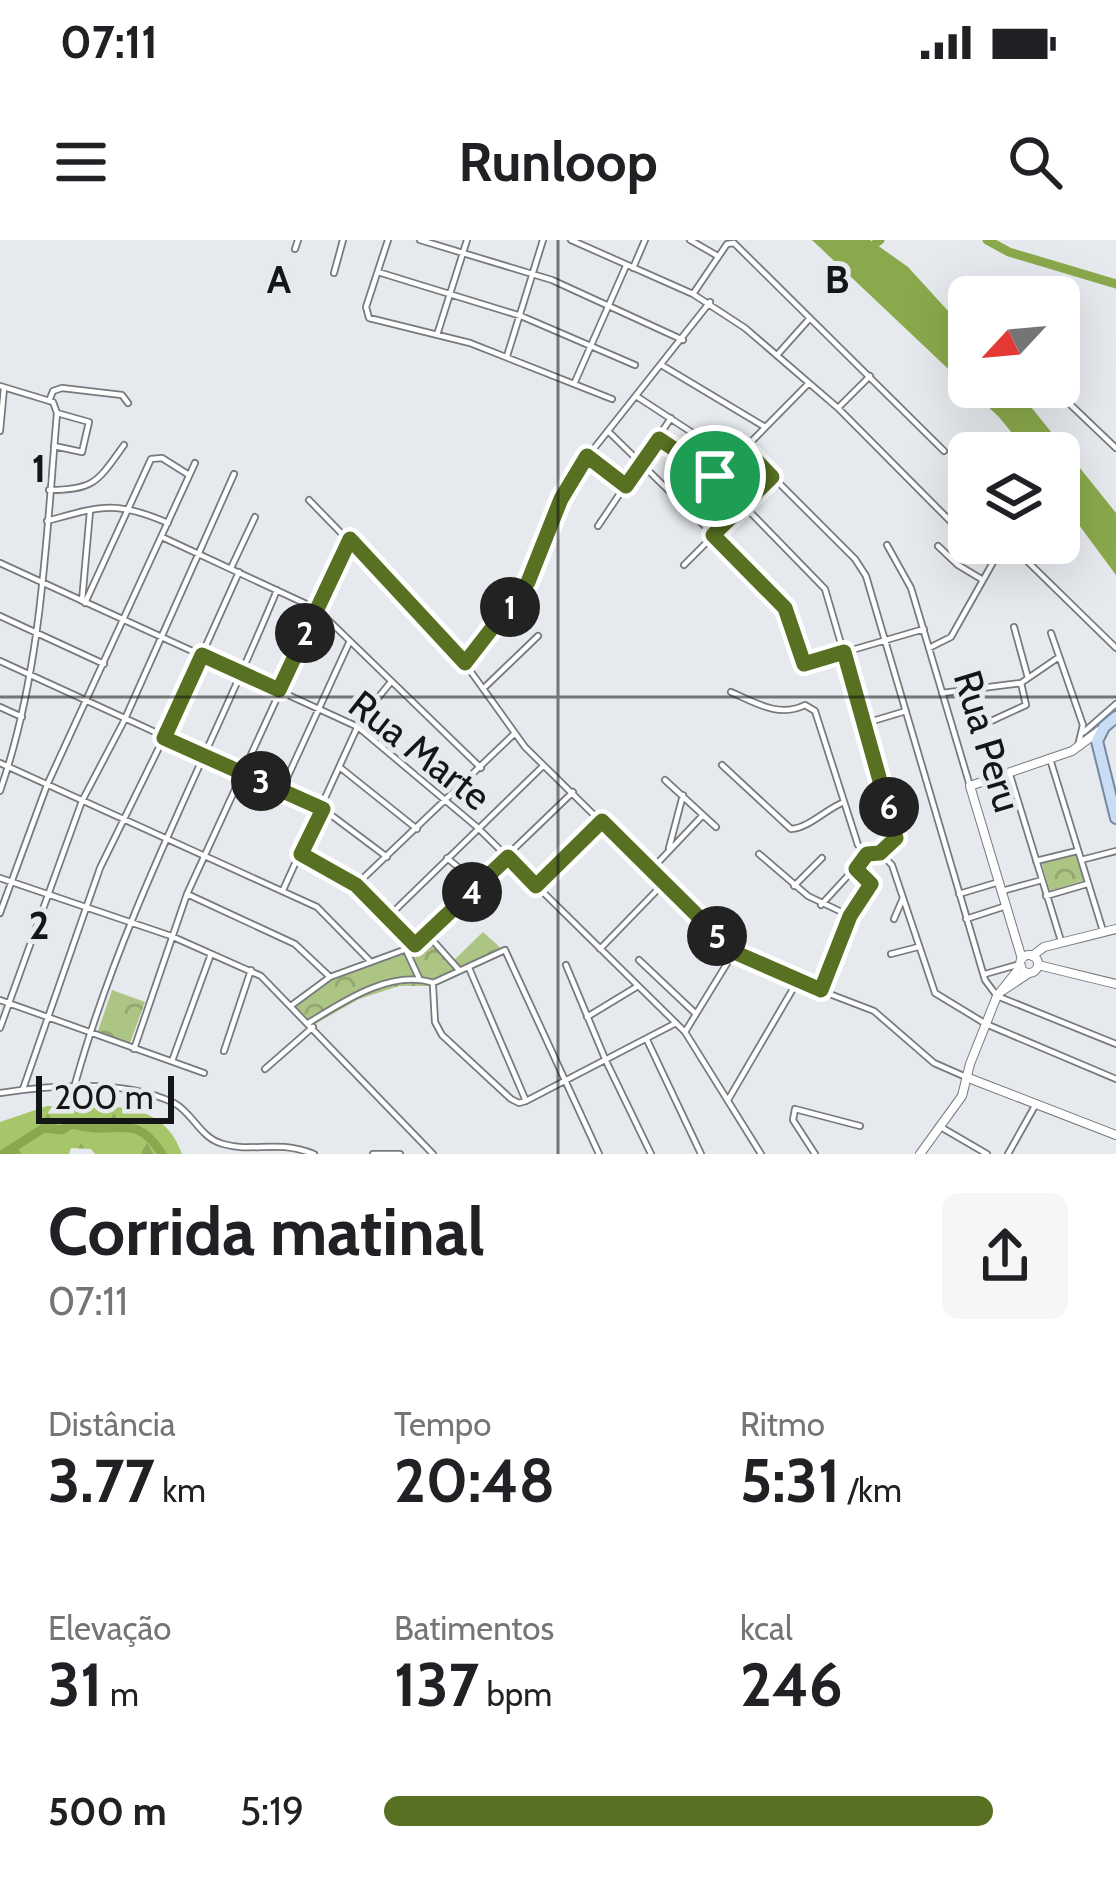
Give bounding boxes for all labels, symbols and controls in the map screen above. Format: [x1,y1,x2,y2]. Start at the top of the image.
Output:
text: 07:11 [60,15,158,69]
icon: menu [48,129,114,195]
text: Runloop [458,129,658,195]
icon: search [1002,129,1068,195]
text: A [267,255,292,303]
text: B [825,255,849,303]
north arrow [948,276,1080,408]
map controls [948,276,1080,564]
pin [664,425,766,527]
button: layers [948,432,1080,564]
icon: arrive [682,443,748,509]
text: 1 [32,444,46,492]
pin: 1 [480,577,540,637]
text: 1 [504,587,516,627]
pin: 2 [275,603,335,663]
text: 2 [296,613,314,653]
street label: Rua Peru [944,664,1032,818]
street label: Rua Marte [340,680,500,820]
pin: 3 [231,751,291,811]
text: 3 [252,761,270,801]
pin: 6 [859,777,919,837]
text: 6 [880,787,898,827]
pin: 4 [442,862,502,922]
text: 4 [462,872,482,912]
text: 2 [29,901,49,949]
pin: 5 [687,906,747,966]
text: 5 [708,916,726,956]
scale bar [36,1070,174,1123]
text: 200 m [54,1077,154,1117]
text: Corrida matinal [48,1191,485,1272]
button: share [942,1193,1068,1319]
text: 07:11 [48,1277,128,1325]
text: Distância [48,1404,176,1444]
text: Tempo [394,1404,491,1444]
text: Ritmo [740,1404,825,1444]
text: 3.77 [48,1444,155,1517]
text: 20:48 [394,1444,555,1517]
text: 5:31 [740,1444,840,1517]
text: km [155,1470,206,1510]
text: /km [840,1470,902,1510]
text: Elevação [48,1608,172,1648]
text: Batimentos [394,1608,554,1648]
text: kcal [740,1608,793,1648]
text: 31 [48,1648,102,1721]
text: 137 [394,1648,479,1721]
text: 246 [740,1648,843,1721]
text: m [102,1674,139,1714]
text: bpm [479,1674,552,1714]
text: 500 m [48,1787,167,1835]
text: 5:19 [240,1787,304,1835]

